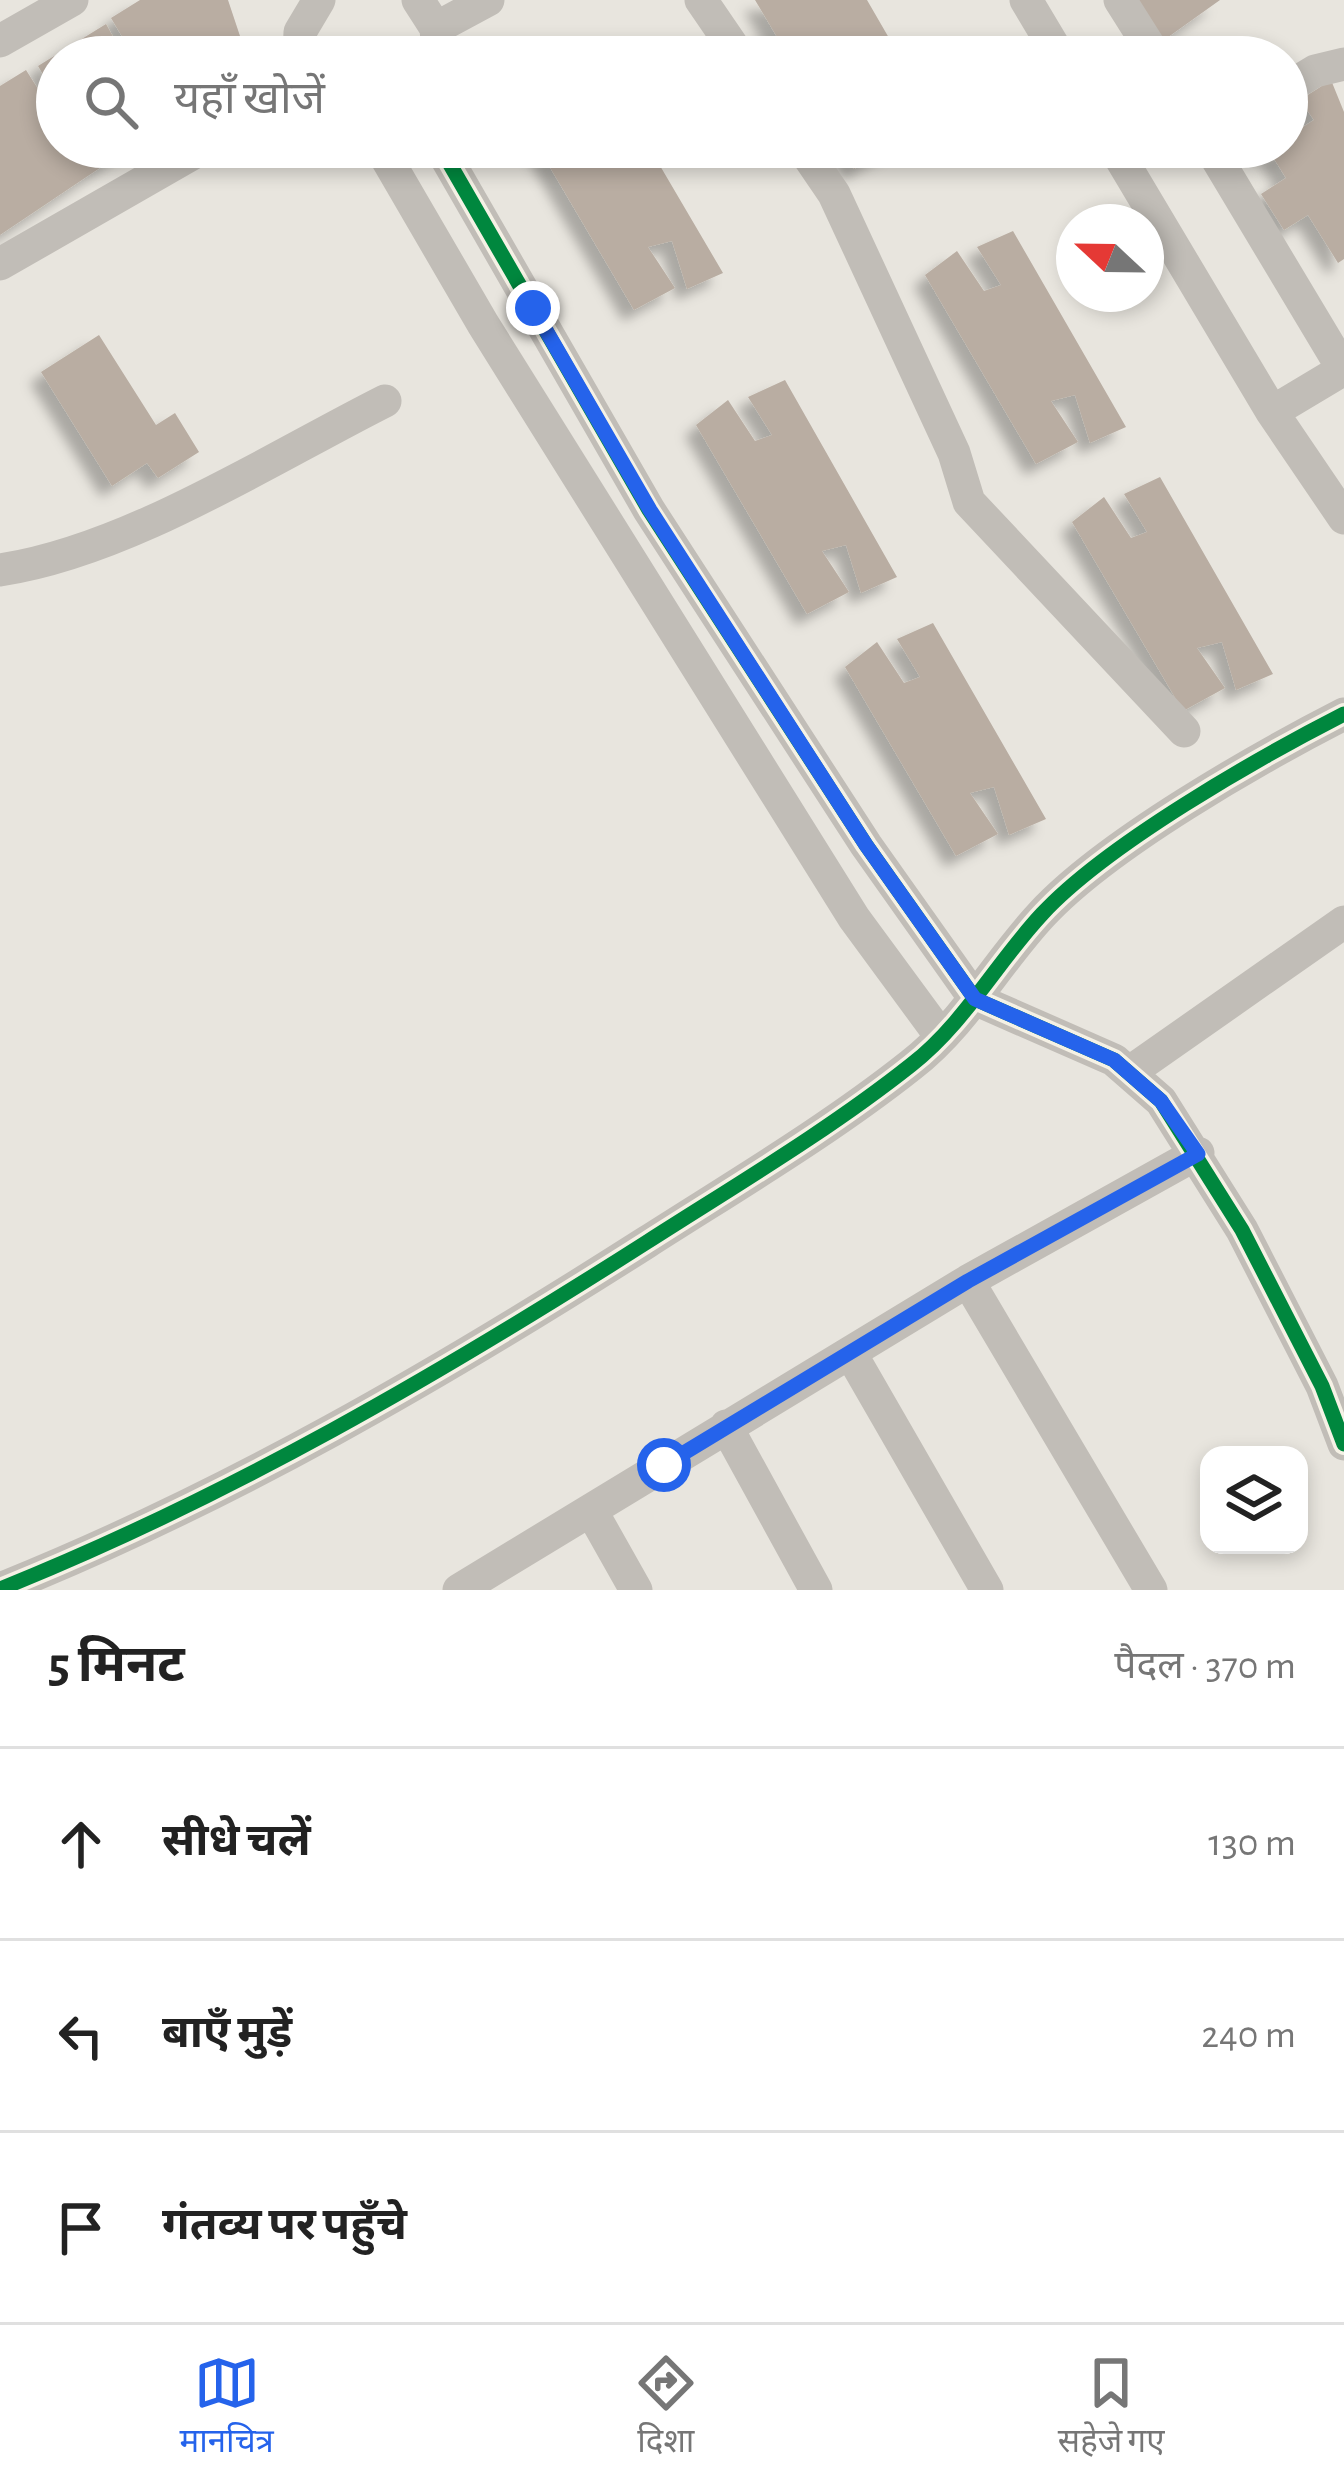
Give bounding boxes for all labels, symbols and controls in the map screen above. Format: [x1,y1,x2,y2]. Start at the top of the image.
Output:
search box [36,36,1308,168]
icon: search [78,69,144,135]
text: यहाँ खोजें [174,77,325,122]
north arrow [1056,204,1164,312]
route end [506,281,560,335]
route start [637,1438,691,1492]
map controls [1200,1446,1308,1554]
button: layers [1200,1446,1308,1554]
text: 5 मिनट [48,1640,185,1691]
text: पैदल · 370 m [1114,1647,1296,1686]
icon: ahead [48,1811,114,1877]
text: सीधे चलें [162,1819,311,1864]
text: 130 m [1208,1824,1296,1863]
icon: left [48,2003,114,2069]
text: बाएँ मुड़ें [162,2011,292,2056]
text: 240 m [1201,2016,1296,2055]
icon: arrive [48,2195,114,2261]
text: गंतव्य पर पहुँचे [162,2203,407,2248]
tab: मानचित्र [180,2350,274,2465]
tab: दिशा [633,2350,699,2465]
tab: सहेजे गए [1058,2350,1164,2465]

